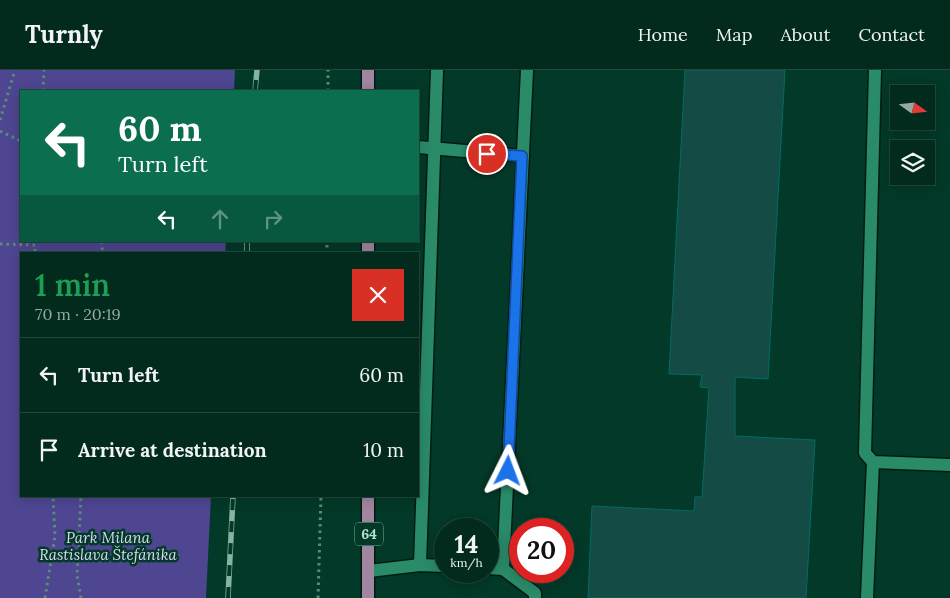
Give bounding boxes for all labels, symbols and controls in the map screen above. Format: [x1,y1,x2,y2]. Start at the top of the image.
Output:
text: Turnly [25,19,103,50]
text: Home [638,23,688,46]
text: Map [716,23,752,46]
text: About [780,23,830,46]
text: Contact [858,23,925,46]
north arrow [890,85,935,130]
map controls [890,85,935,185]
text: 60 m [118,106,202,151]
icon: left [35,110,100,175]
pin [466,133,508,175]
icon: arrive [473,140,501,168]
button: layers [890,140,935,185]
text: Turn left [118,150,208,178]
icon: left [153,205,181,233]
icon: ahead [206,205,234,233]
icon: right [259,205,287,233]
text: 1 min [35,266,110,304]
button: close [352,269,404,321]
text: 70 m · 20:19 [35,304,121,324]
icon: left [35,361,63,389]
text: Turn left [78,363,159,387]
text: 60 m [359,363,404,387]
icon: arrive [35,436,63,464]
text: Arrive at destination [78,438,267,462]
text: 10 m [363,438,404,462]
position arrow [481,444,533,496]
speed limit sign: 20 [509,518,574,583]
road number: 64 [355,522,383,546]
park label: Park Milana Rastislava Štefánika [39,528,177,564]
text: 14 [455,528,478,560]
text: km/h [450,555,483,570]

